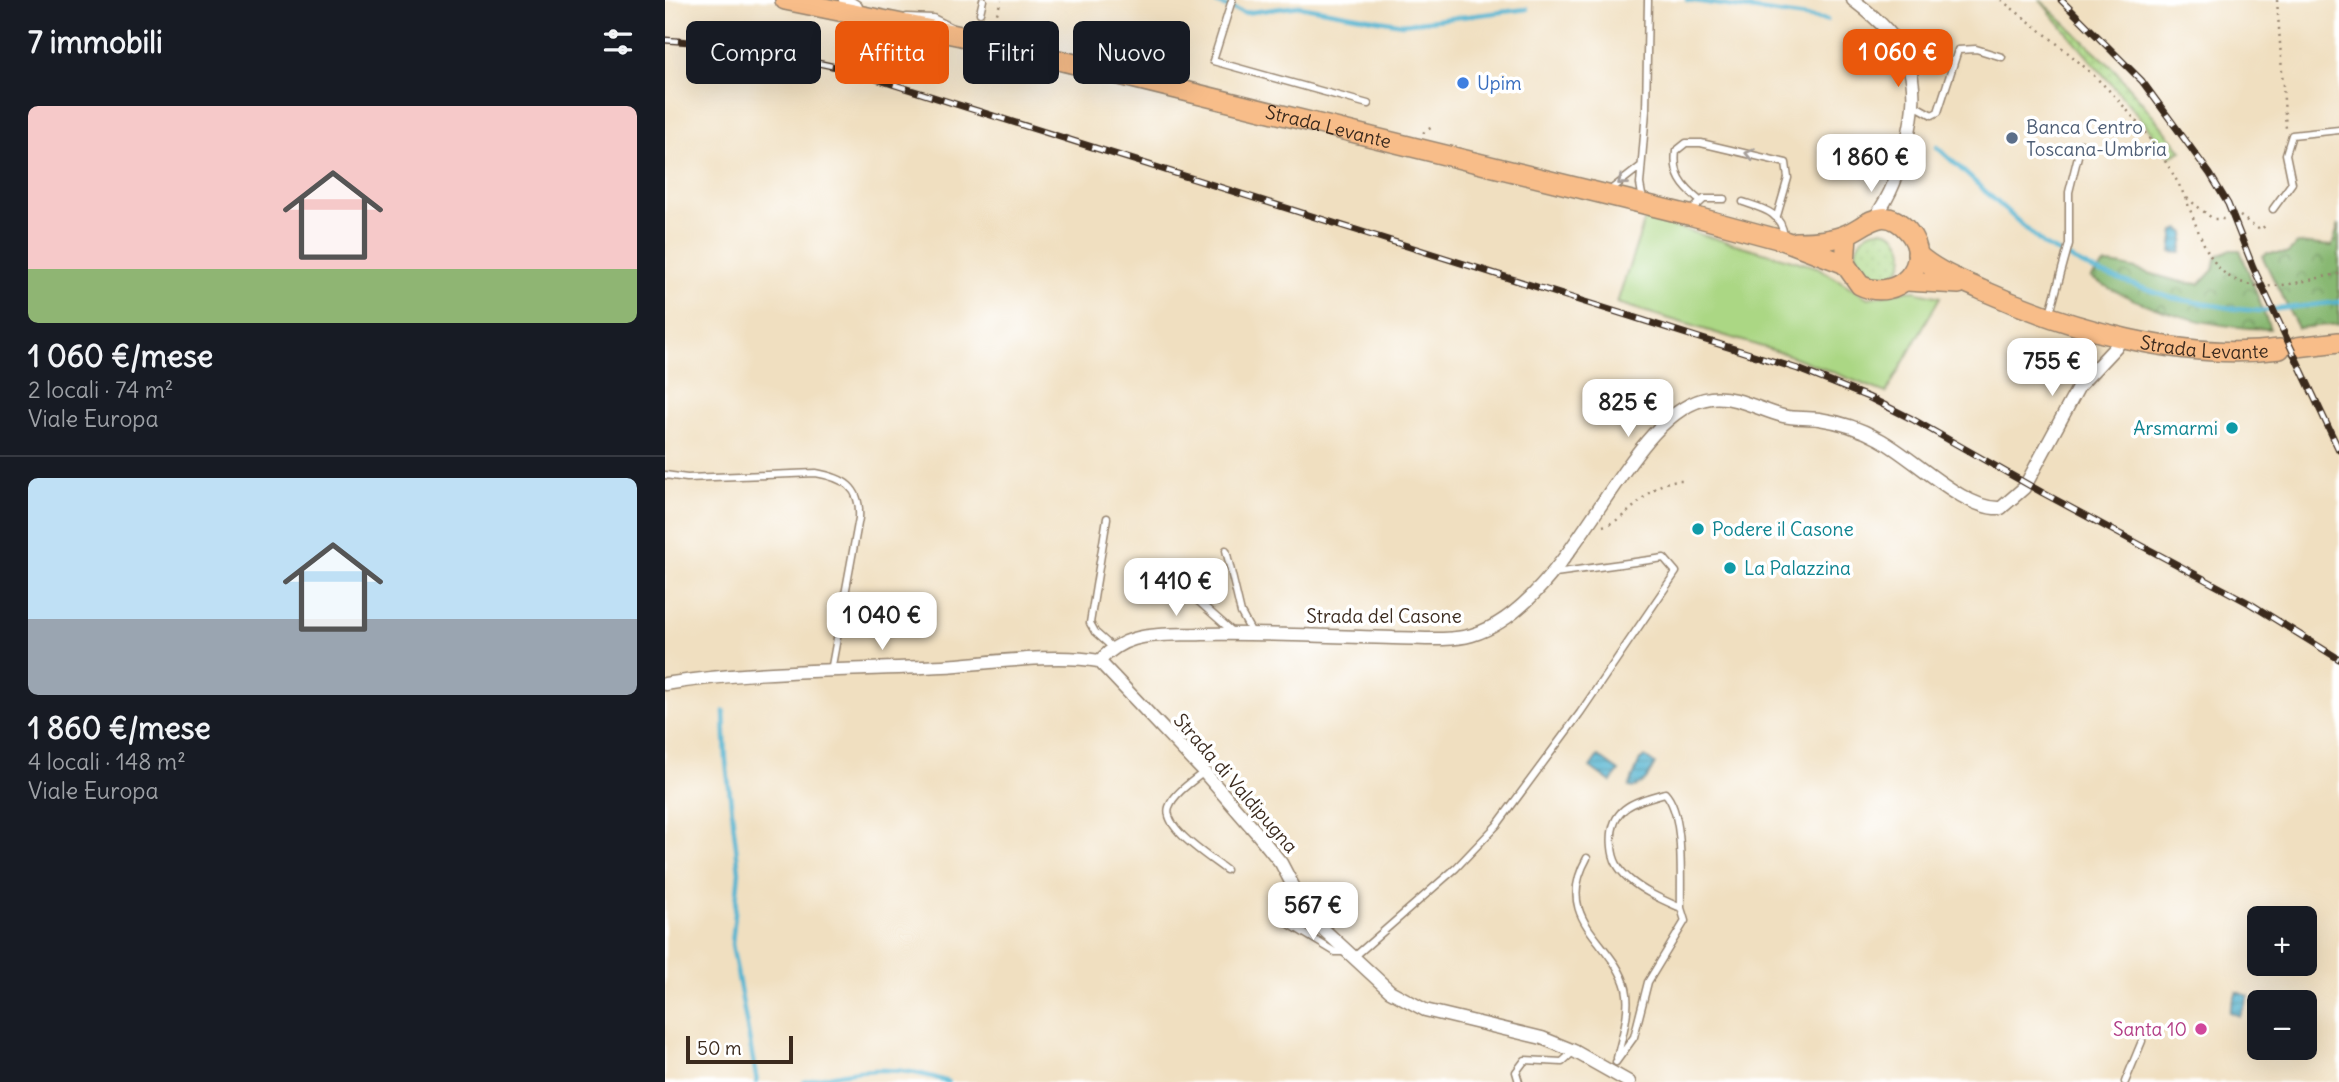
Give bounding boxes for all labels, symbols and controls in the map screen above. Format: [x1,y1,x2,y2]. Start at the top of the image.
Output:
chip: Compra [686,21,821,84]
chip: Affitta [835,21,949,84]
chip: Filtri [963,21,1059,84]
chip: Nuovo [1073,21,1190,84]
text: 7 immobili [28,23,163,61]
icon: filters [599,23,637,61]
pin: 1 060 € [1833,29,1963,89]
text: 1 060 € [1859,37,1937,66]
place label: Upim [1477,71,1522,95]
marker: Upim [1455,75,1471,91]
street label: Strada Levante [1263,99,1394,153]
place label: Banca Centro Toscana-Umbria [2026,115,2167,161]
marker: Banca Centro Toscana-Umbria [2004,130,2020,146]
pin: 1 860 € [1806,134,1936,194]
text: 1 860 € [1833,142,1909,171]
one-way arrow [1744,147,1756,162]
icon: home [270,152,396,278]
one-way arrow [1617,172,1630,185]
street label: Strada Levante [2138,330,2269,364]
text: 1 060 €/mese [28,337,213,375]
pin: 755 € [2003,338,2101,398]
text: 755 € [2023,346,2081,375]
text: 2 locali · 74 m² [28,375,173,404]
pin: 825 € [1579,380,1677,439]
text: 825 € [1598,387,1658,416]
text: Viale Europa [28,404,159,433]
place label: Arsmarmi [2133,416,2218,440]
marker: Arsmarmi [2224,420,2240,436]
place label: Podere il Casone [1712,517,1854,541]
marker: Podere il Casone [1690,521,1706,537]
icon: home [270,524,396,650]
place label: La Palazzina [1744,556,1851,580]
pin: 1 410 € [1111,558,1241,618]
marker: La Palazzina [1722,560,1738,576]
text: 1 410 € [1140,566,1212,595]
pin: 1 040 € [817,592,947,652]
text: 1 040 € [843,600,921,629]
street label: Strada del Casone [1306,604,1462,628]
street label: Strada di Valdipugna [1169,708,1303,858]
text: 1 860 €/mese [28,709,211,747]
text: 4 locali · 148 m² [28,747,186,776]
text: Viale Europa [28,776,159,805]
pin: 567 € [1264,883,1362,942]
text: 567 € [1284,890,1342,919]
map controls [2247,906,2317,1060]
button: + [2247,906,2317,976]
button: − [2247,990,2317,1060]
place label: Santa 10 [2113,1017,2187,1041]
marker: Santa 10 [2193,1021,2209,1037]
scale bar [686,1033,793,1065]
text: 50 m [697,1036,742,1060]

